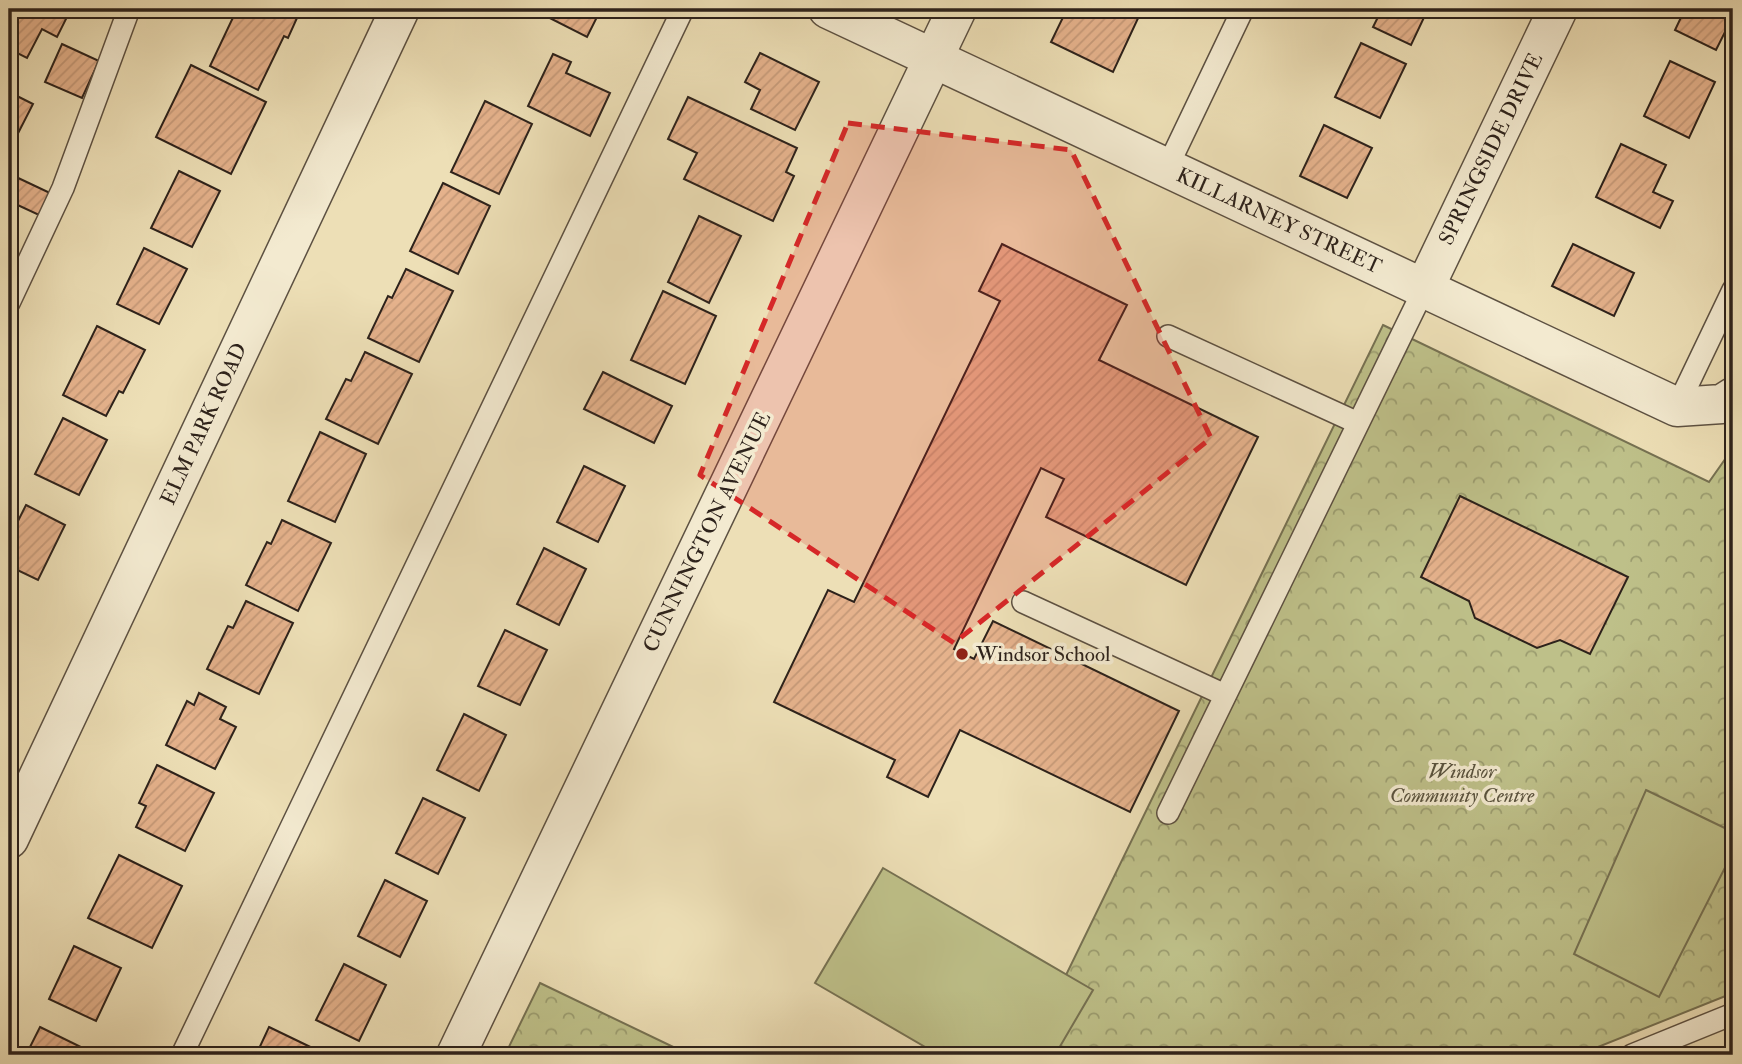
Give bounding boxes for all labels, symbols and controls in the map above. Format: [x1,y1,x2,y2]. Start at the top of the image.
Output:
street label: SPRINGSIDE DRIVE [1433,48,1549,250]
street label: KILLARNEY STREET [1172,162,1386,281]
street label: ELM PARK ROAD [155,338,253,510]
street label: CUNNINGTON AVENUE [637,407,777,657]
place label: Windsor School [975,641,1111,668]
marker: Windsor School [954,646,970,662]
park label: Windsor Community Centre [1390,758,1535,809]

